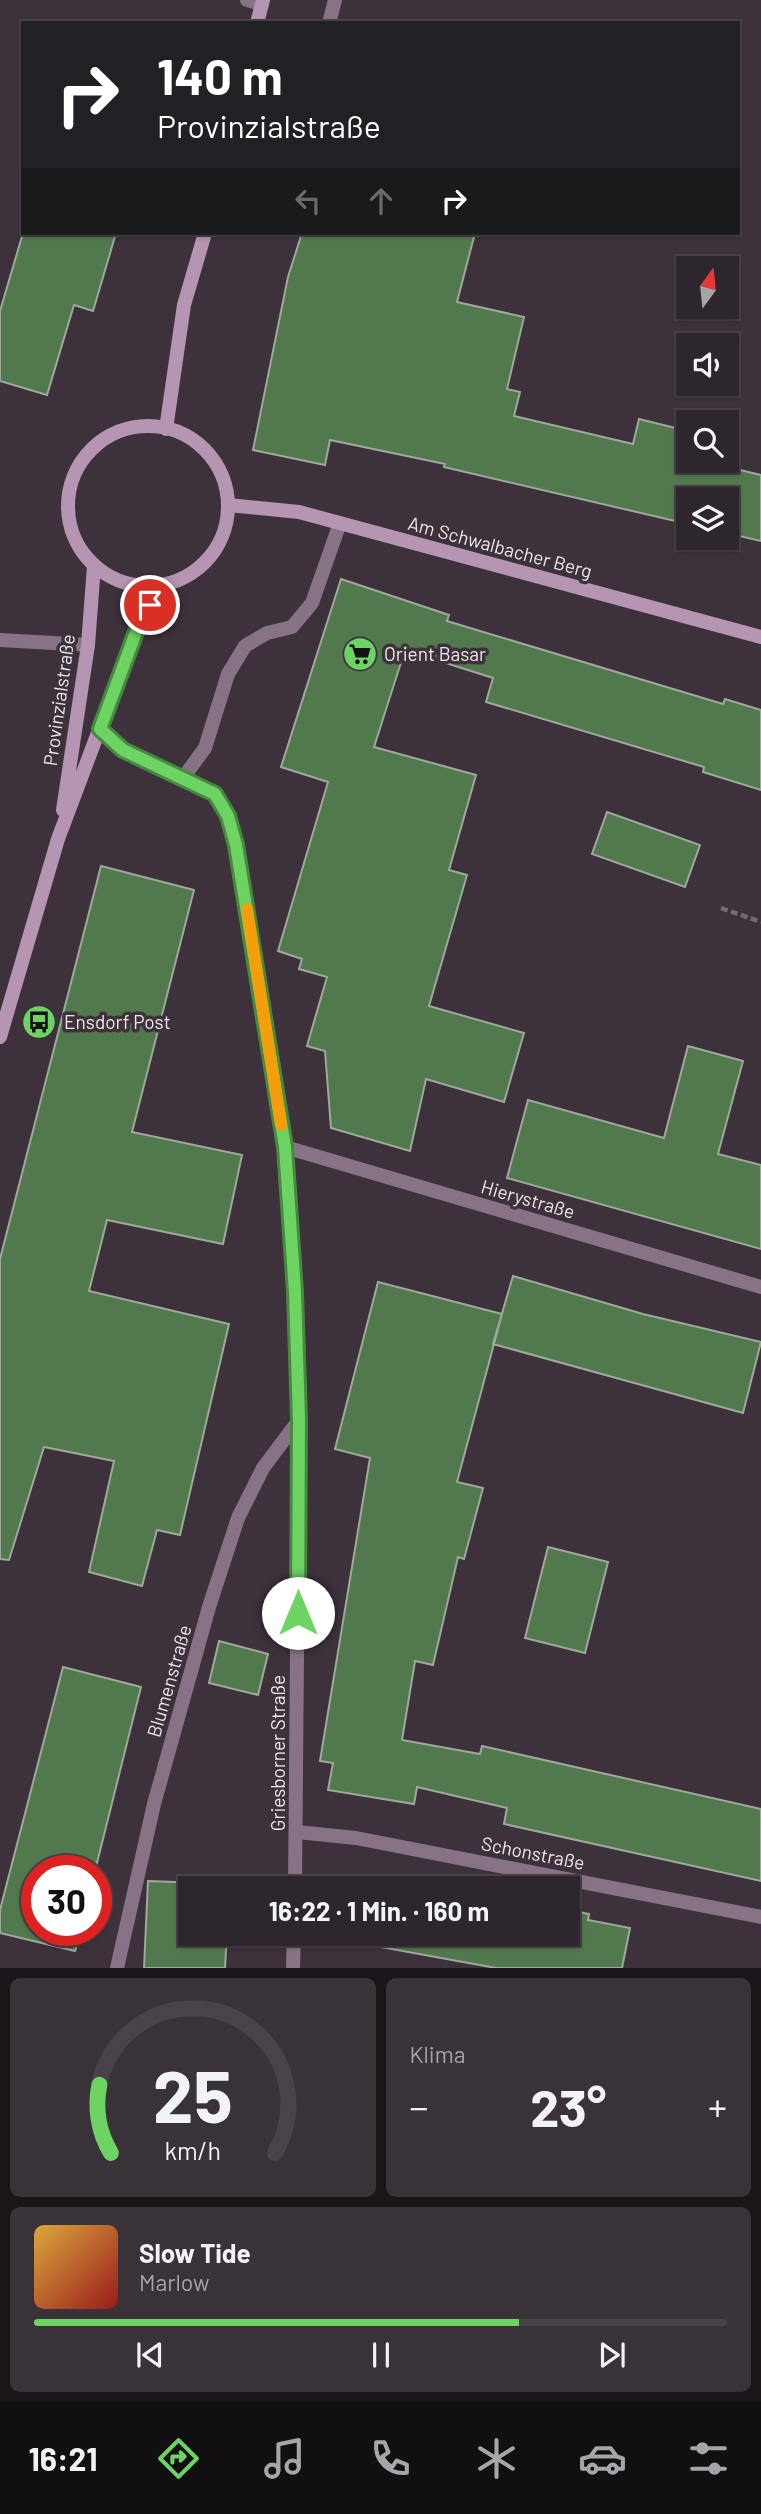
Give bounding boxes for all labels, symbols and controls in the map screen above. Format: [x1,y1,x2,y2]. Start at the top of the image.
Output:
text: 140 m [157,46,283,105]
icon: right [42,49,133,140]
text: Provinzialstraße [157,106,381,144]
icon: left [289,182,327,220]
icon: ahead [362,182,400,220]
icon: right [435,182,473,220]
north arrow [676,256,738,318]
map controls [676,256,739,550]
button: sound [676,333,739,396]
button: search [676,410,739,473]
button: layers [676,487,739,550]
street label: Am Schwalbacher Berg [406,511,595,582]
pin [120,575,180,635]
icon: arrive [131,586,169,624]
street label: Provinzialstraße [38,633,79,767]
supermarket icon: Orient Basar [341,635,379,673]
place label: Orient Basar [384,642,486,665]
bus stop icon: Ensdorf Post [20,1003,58,1041]
place label: Ensdorf Post [64,1010,171,1033]
street label: Hierystraße [479,1174,578,1223]
position arrow [261,1576,335,1650]
street label: Blumenstraße [142,1622,196,1740]
street label: Griesborner Straße [266,1675,289,1831]
street label: Schonstraße [479,1831,587,1874]
speed limit sign: 30 [21,1855,112,1946]
text: 16:22 · 1 Min. · 160 m [269,1895,489,1926]
text: Klima [410,2040,465,2068]
text: 25 [153,2051,233,2139]
text: 23° [530,2075,606,2137]
text: − [410,2083,429,2129]
text: + [708,2083,727,2129]
text: km/h [164,2135,221,2165]
text: Slow Tide [139,2237,251,2268]
text: Marlow [139,2268,210,2296]
icon: previous [131,2336,169,2374]
icon: pause [362,2336,400,2374]
icon: next [593,2336,631,2374]
icon: directions [154,2434,203,2483]
icon: music [260,2434,309,2483]
icon: phone [366,2434,415,2483]
icon: climate [472,2434,521,2483]
icon: car [578,2434,627,2483]
icon: filters [684,2434,733,2483]
text: 16:21 [28,2439,98,2477]

